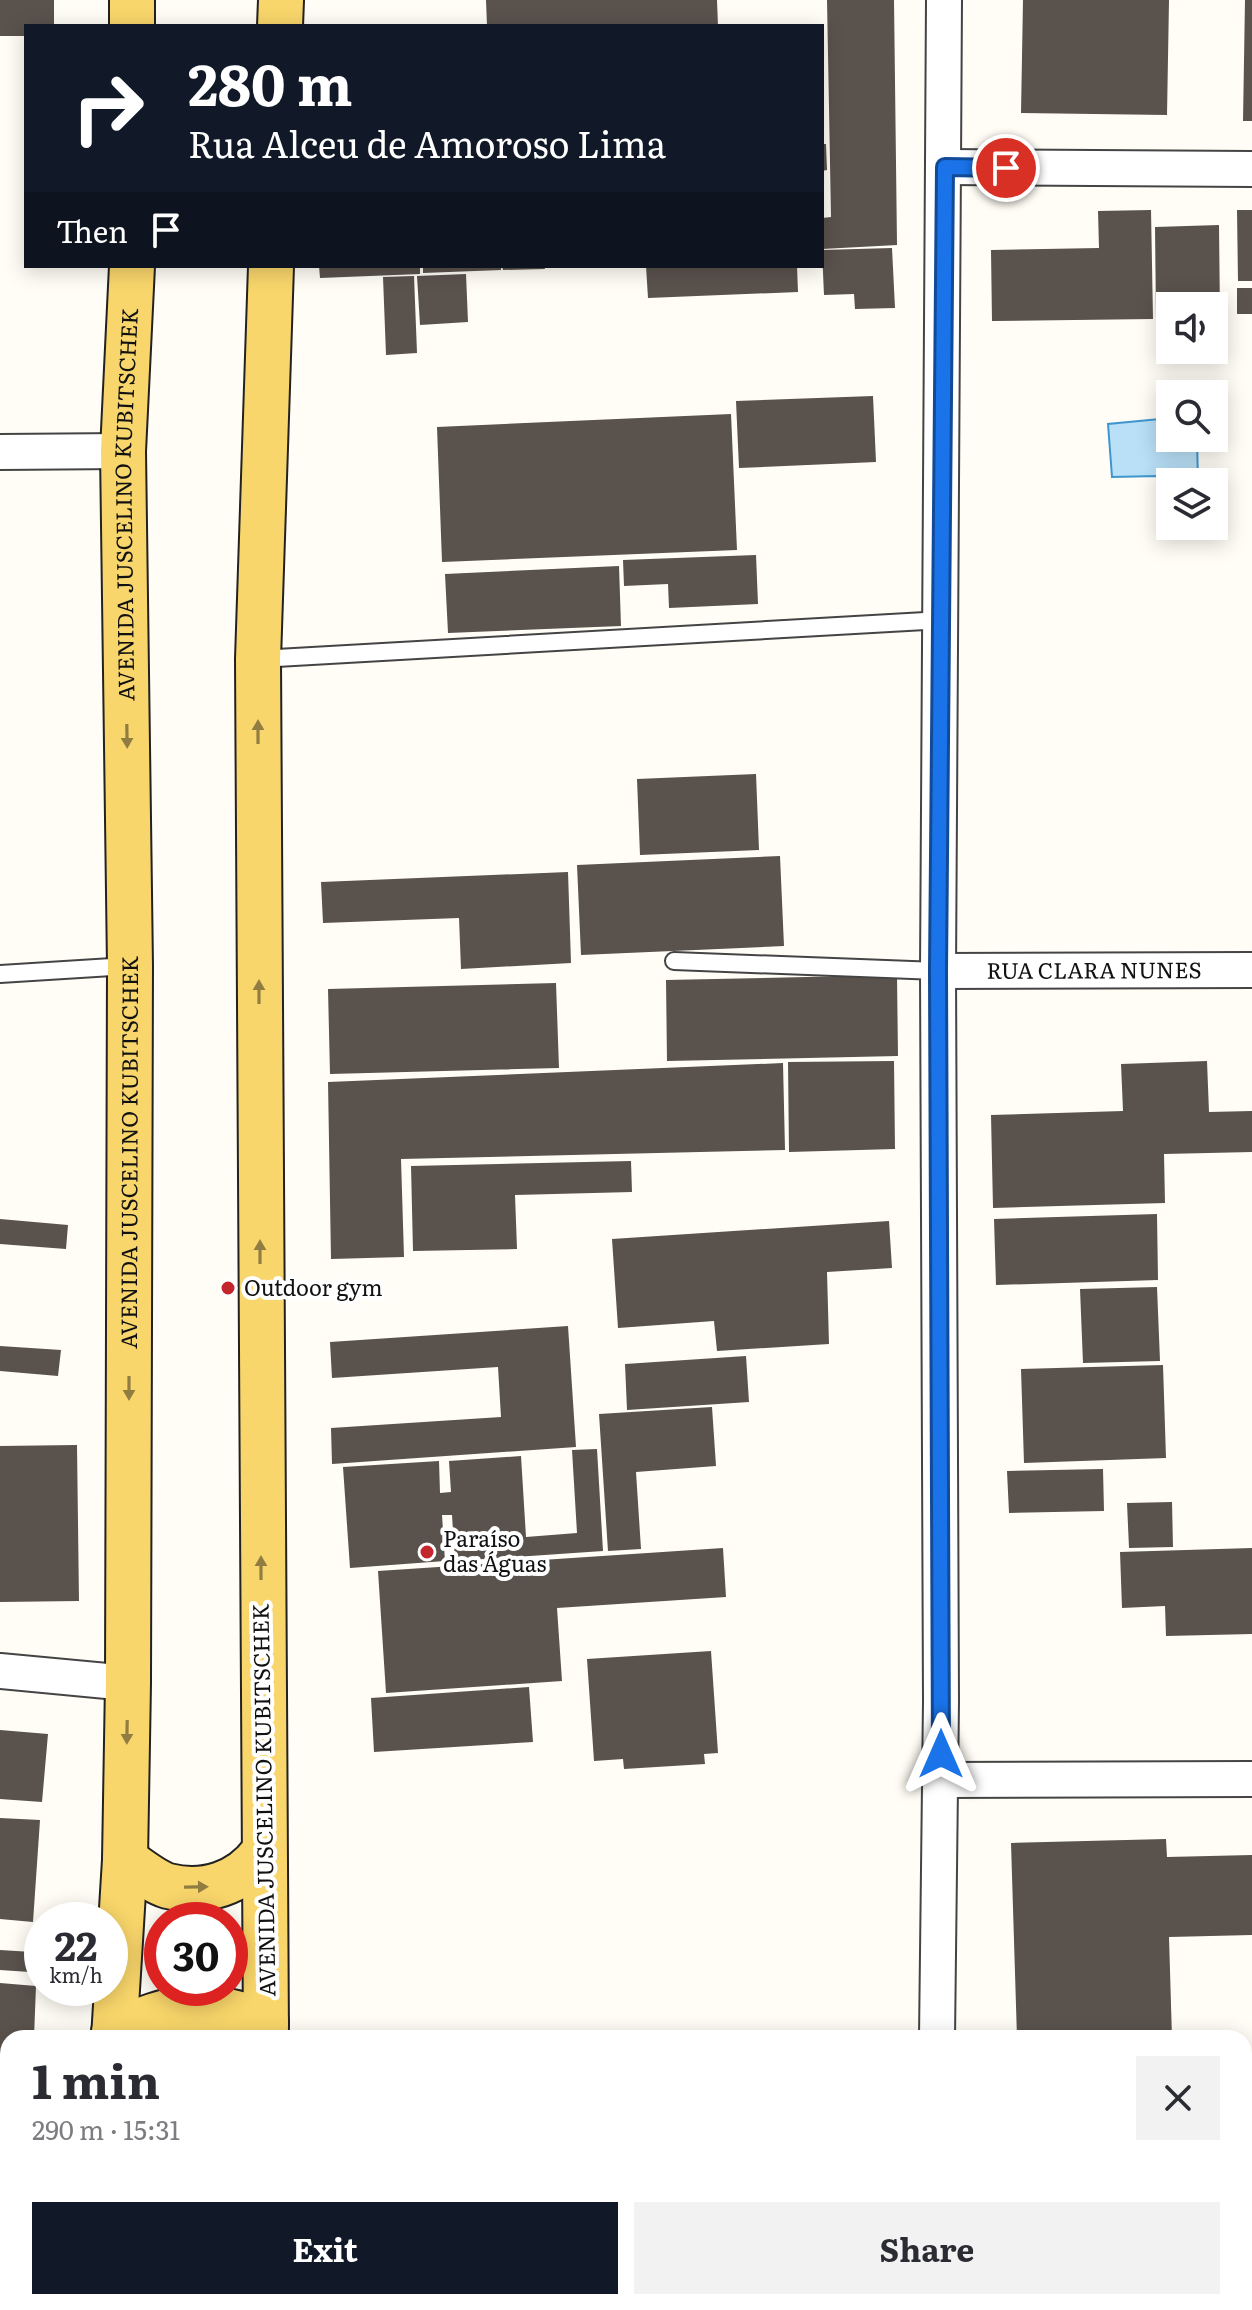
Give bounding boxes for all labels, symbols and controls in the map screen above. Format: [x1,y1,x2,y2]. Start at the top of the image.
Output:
text: 280 m [188,40,353,123]
icon: right [56,56,160,160]
text: Rua Alceu de Amoroso Lima [188,116,666,169]
pin [972,134,1040,202]
icon: arrive [984,146,1028,190]
text: Then [56,208,128,252]
icon: arrive [144,208,188,252]
map controls [1156,292,1228,540]
button: sound [1156,292,1228,364]
street label: AVENIDA JUSCELINO KUBITSCHEK [105,307,145,701]
button: search [1156,380,1228,452]
button: layers [1156,468,1228,540]
one-way arrow [252,719,264,744]
one-way arrow [120,724,133,749]
street label: RUA CLARA NUNES [986,952,1202,986]
street label: AVENIDA JUSCELINO KUBITSCHEK [111,955,145,1349]
one-way arrow [253,979,265,1004]
one-way arrow [254,1239,266,1264]
place label: Outdoor gym [244,1270,383,1303]
marker: Outdoor gym [219,1279,237,1297]
one-way arrow [123,1376,135,1401]
place label: Paraíso das Águas [443,1521,546,1579]
marker: Paraíso das Águas [418,1543,436,1561]
one-way arrow [255,1555,267,1580]
street label: AVENIDA JUSCELINO KUBITSCHEK [243,1603,282,1997]
position arrow [899,1712,983,1796]
one-way arrow [121,1720,133,1745]
one-way arrow [184,1881,209,1893]
speed limit sign: 30 [144,1902,248,2006]
text: 22 [55,1914,97,1973]
text: km/h [49,1959,103,1989]
text: 1 min [32,2043,160,2114]
button: close [1136,2056,1220,2140]
text: 290 m · 15:31 [32,2109,180,2148]
button: Exit [32,2202,618,2294]
button: Share [634,2202,1220,2294]

